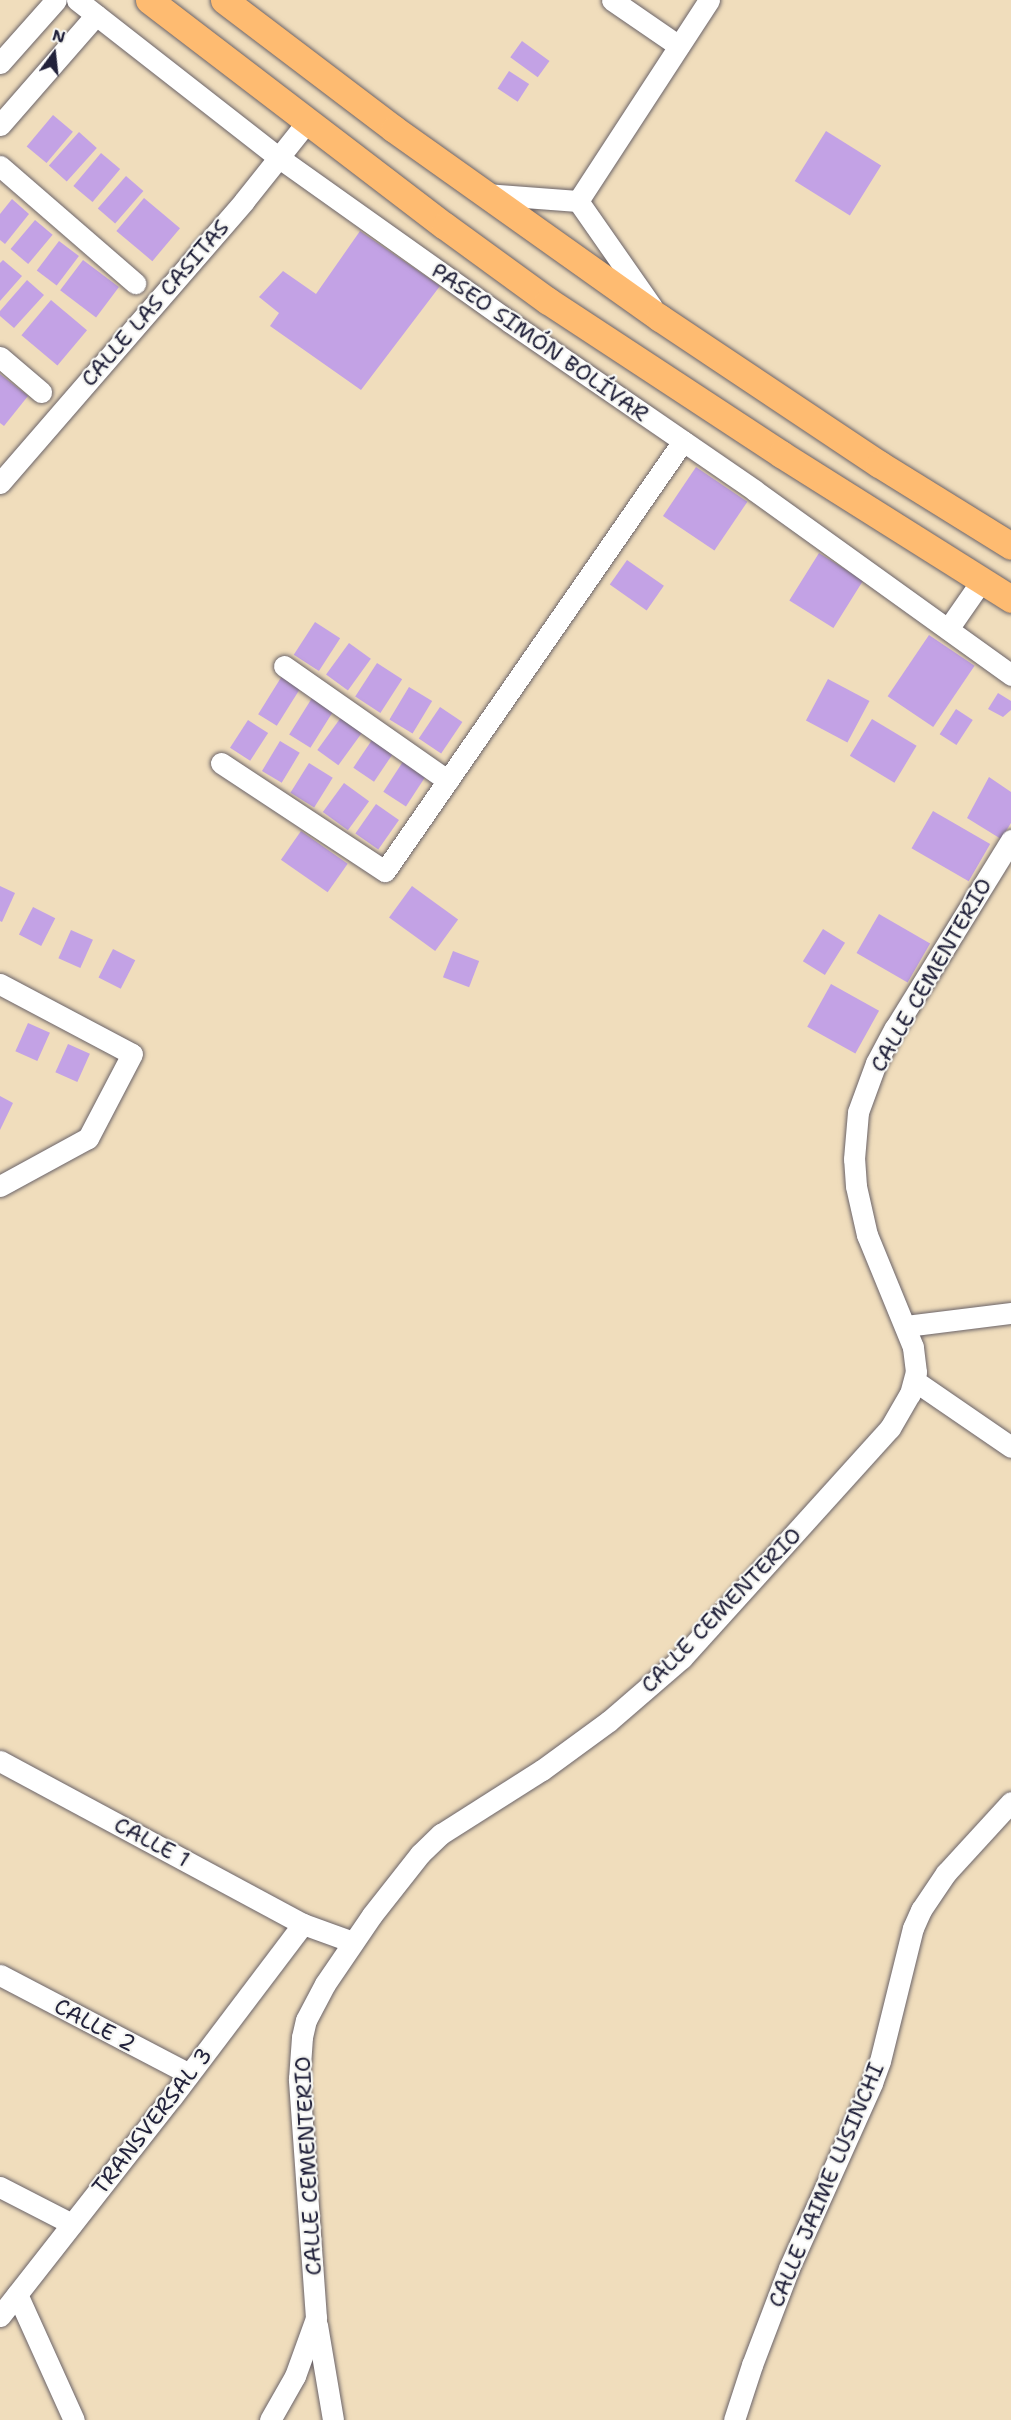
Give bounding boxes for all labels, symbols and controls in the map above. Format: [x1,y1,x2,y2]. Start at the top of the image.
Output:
north arrow [24,24,84,84]
text: N [50,24,68,48]
street label: CALLE LAS CASITAS [75,214,235,392]
street label: PASEO SIMÓN BOLÍVAR [426,257,654,427]
street label: CALLE CEMENTERIO [865,873,997,1077]
street label: CALLE CEMENTERIO [635,1522,807,1698]
street label: CALLE 1 [110,1811,194,1873]
street label: CALLE 2 [50,1993,140,2057]
street label: TRANSVERSAL 3 [86,2042,218,2200]
street label: CALLE CEMENTERIO [289,2056,327,2276]
street label: CALLE JAIME LUSINCHI [762,2059,890,2311]

